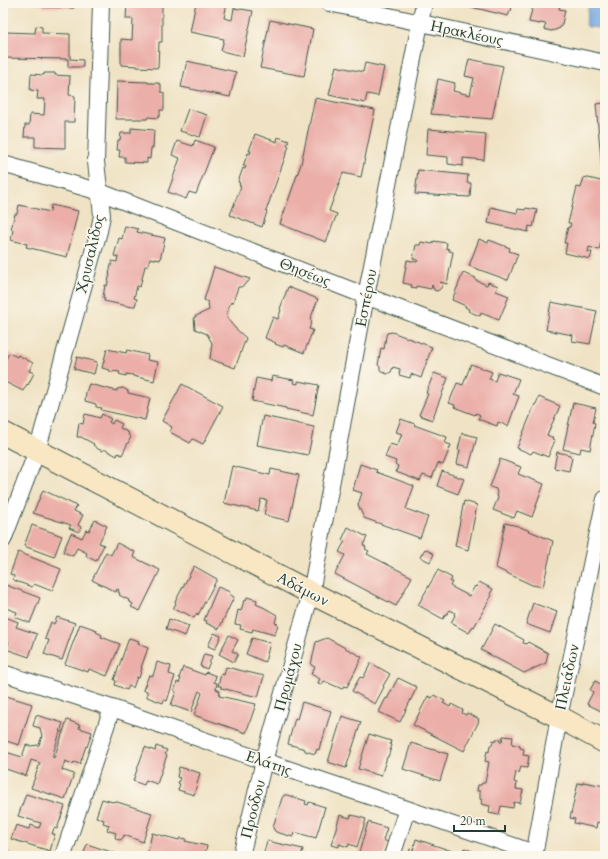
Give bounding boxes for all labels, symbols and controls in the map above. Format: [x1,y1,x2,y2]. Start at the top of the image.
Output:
street label: Ηρακλέους [429,16,506,51]
street label: Χρυσαλίδος [71,212,109,295]
street label: Θησέως [276,253,334,291]
street label: Εσπέρου [351,267,381,329]
street label: Αδάμων [274,567,332,611]
street label: Προμάχου [269,641,307,713]
street label: Πλειάδων [550,642,584,712]
street label: Ελάτης [243,746,295,780]
street label: Προόδου [236,777,270,840]
scale bar [454,807,505,833]
text: 20 m [460,813,487,829]

